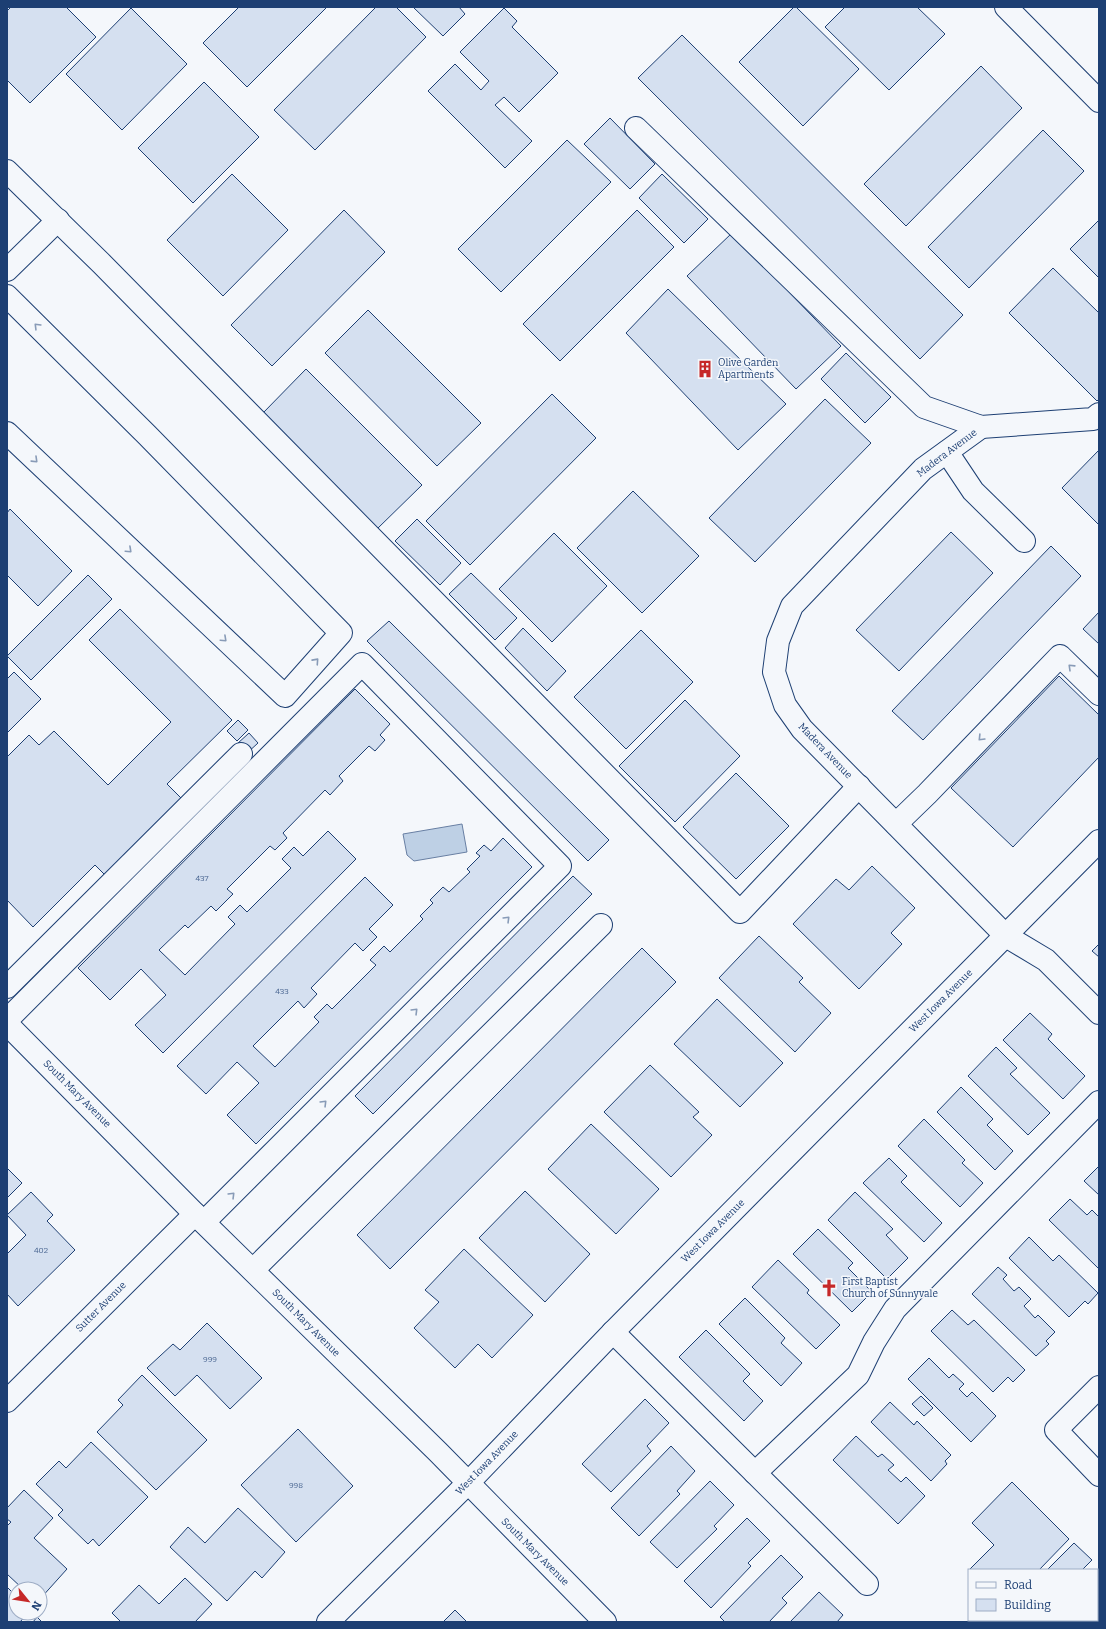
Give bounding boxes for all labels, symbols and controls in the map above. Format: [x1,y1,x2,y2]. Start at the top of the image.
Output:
one-way arrow [34,323,41,331]
place label: Olive Garden Apartments [718,357,779,381]
building icon: Olive Garden Apartments [695,359,715,379]
street label: Madera Avenue [915,426,979,480]
one-way arrow [30,455,38,463]
one-way arrow [124,545,132,553]
one-way arrow [219,634,227,642]
one-way arrow [311,659,318,666]
one-way arrow [1068,664,1076,672]
street label: Madera Avenue [796,721,854,781]
one-way arrow [978,733,985,741]
house number: 437 [195,874,209,883]
one-way arrow [502,916,510,924]
street label: West Iowa Avenue [907,967,975,1035]
house number: 433 [275,987,289,996]
one-way arrow [411,1008,418,1016]
street label: South Mary Avenue [41,1058,113,1130]
one-way arrow [319,1100,327,1108]
one-way arrow [227,1192,235,1200]
street label: West Iowa Avenue [679,1197,747,1265]
house number: 402 [34,1246,48,1255]
place label: First Baptist Church of Sunnyvale [842,1276,938,1300]
church icon: First Baptist Church of Sunnyvale [819,1278,839,1298]
street label: Sutter Avenue [73,1279,129,1335]
street label: South Mary Avenue [270,1287,342,1359]
house number: 999 [203,1355,217,1364]
street label: West Iowa Avenue [453,1428,521,1498]
house number: 998 [289,1481,303,1490]
street label: South Mary Avenue [499,1516,571,1588]
legend [968,1569,1098,1621]
text: Road [1004,1578,1032,1592]
north arrow [8,1581,48,1621]
text: Building [1004,1598,1051,1612]
text: N [28,1599,44,1613]

